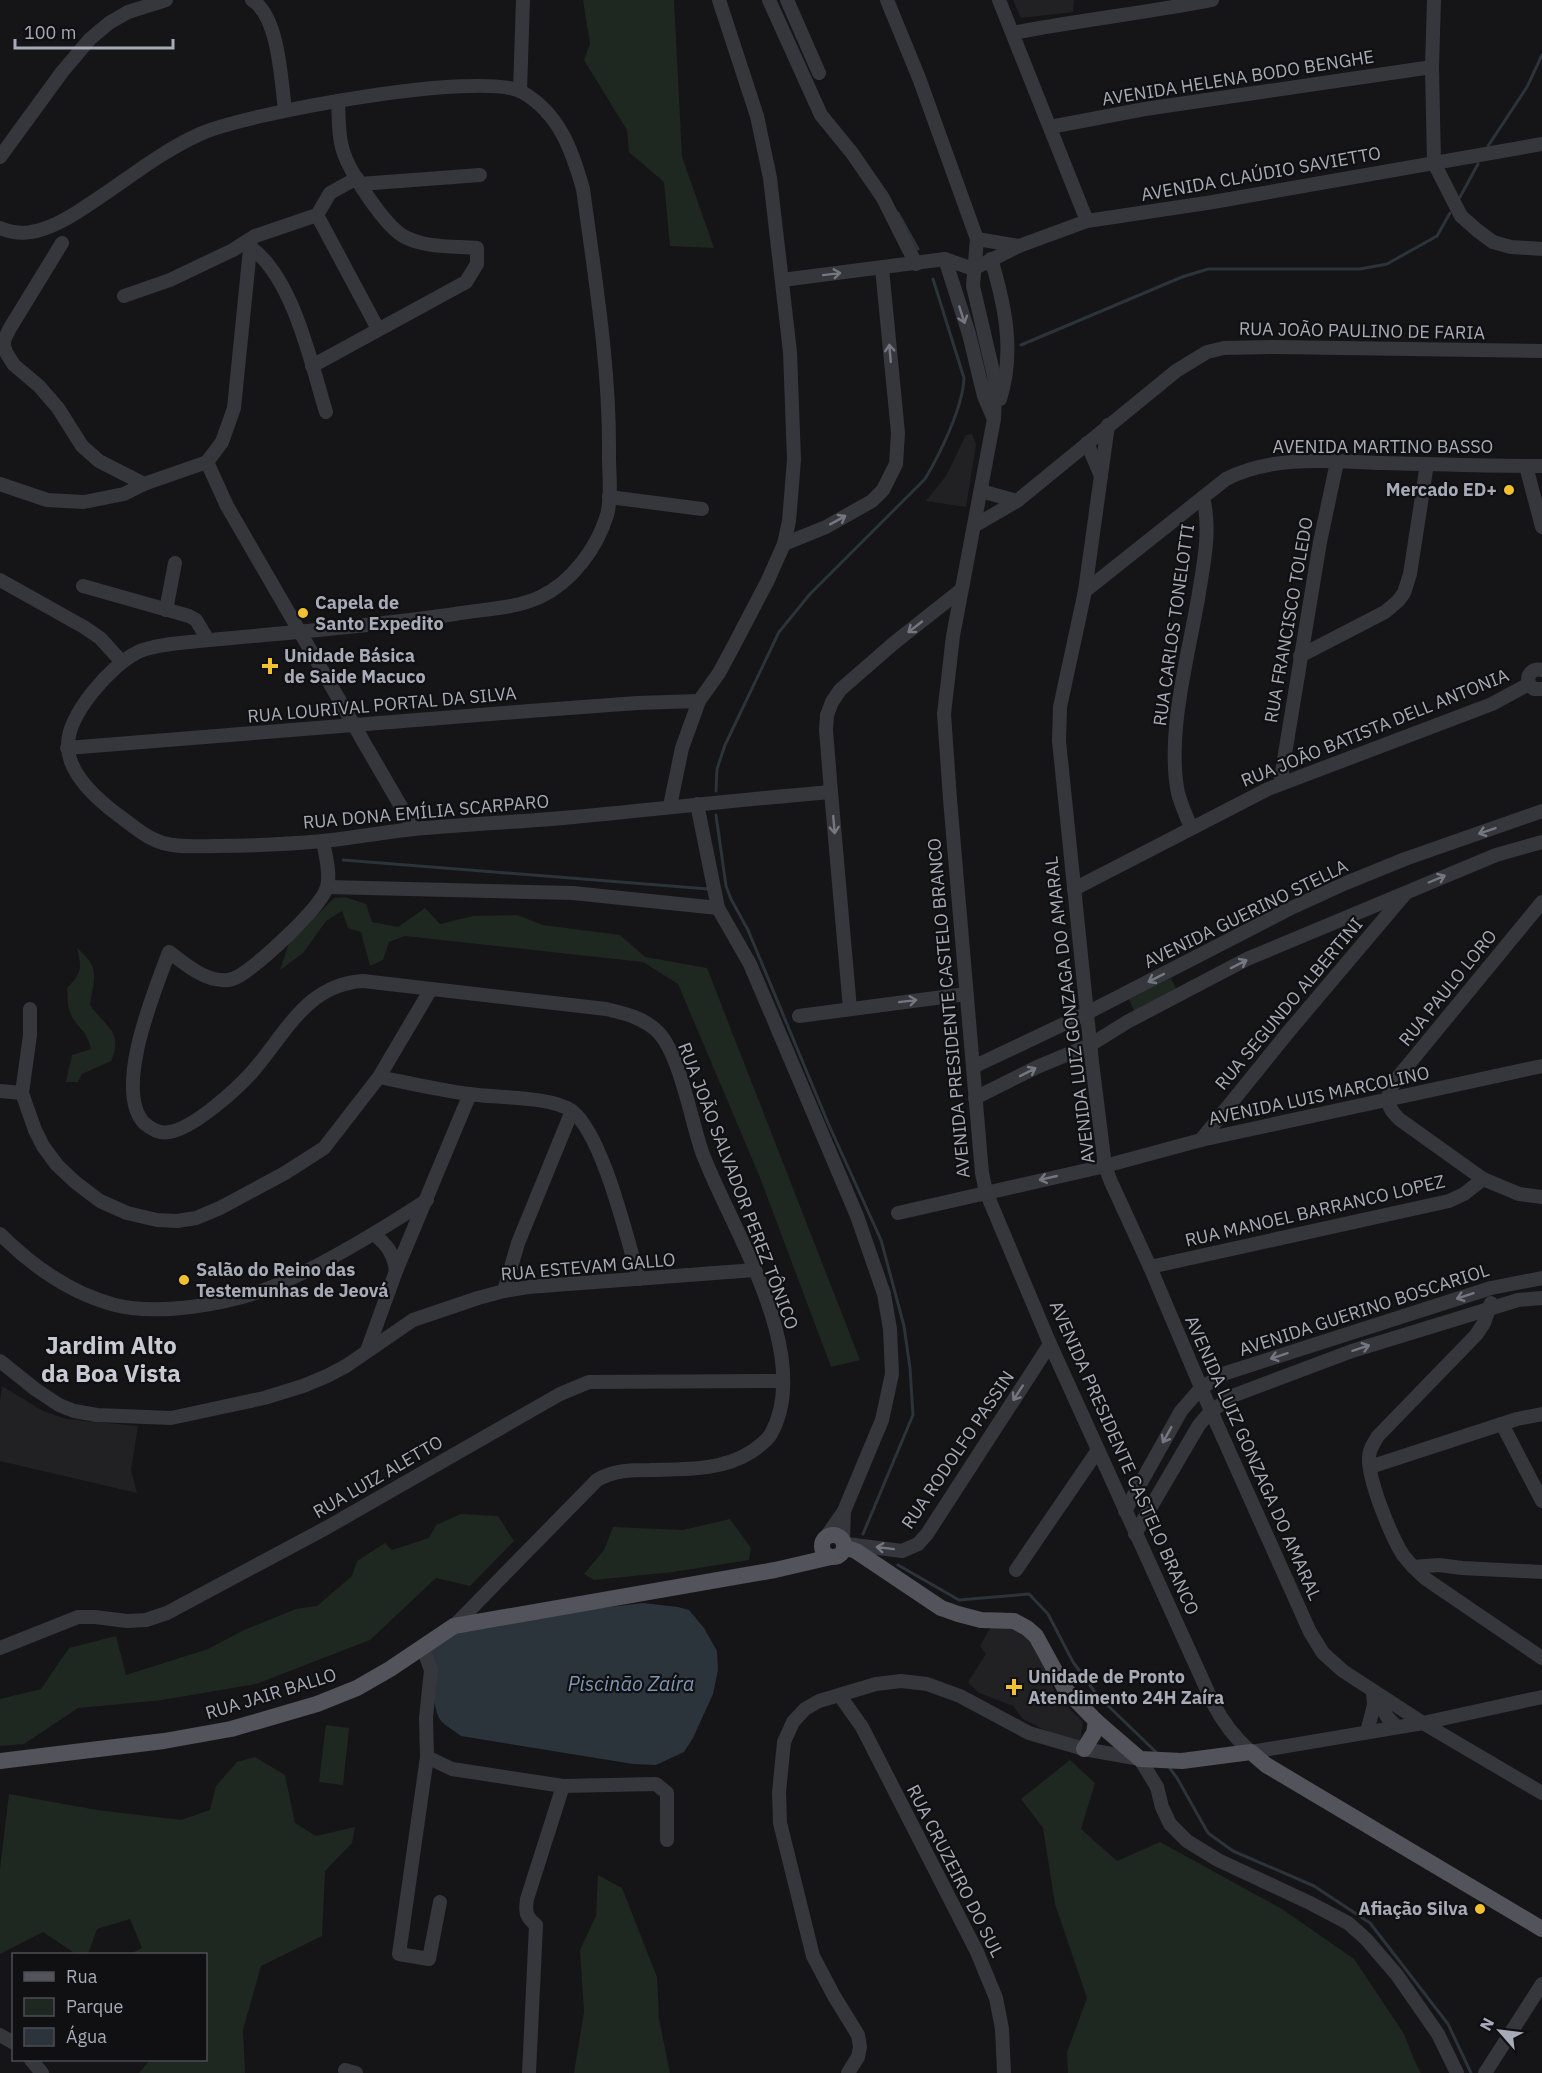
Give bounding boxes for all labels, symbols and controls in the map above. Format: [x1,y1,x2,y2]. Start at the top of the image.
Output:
scale bar [15,12,172,50]
text: 100 m [24,21,76,44]
street label: AVENIDA HELENA BODO BENGHE [1100,45,1376,110]
street label: AVENIDA CLAÚDIO SAVIETTO [1139,141,1383,206]
one-way arrow [822,269,842,280]
one-way arrow [958,305,969,324]
street label: RUA JOÃO PAULINO DE FARIA [1239,317,1486,344]
one-way arrow [884,344,895,364]
street label: AVENIDA MARTINO BASSO [1273,435,1493,458]
place label: Mercado ED+ [1386,478,1497,501]
marker: Mercado ED+ [1502,483,1516,497]
one-way arrow [829,514,846,526]
street label: RUA FRANCISCO TOLEDO [1259,515,1318,725]
street label: RUA CARLOS TONELOTTI [1148,522,1199,728]
place label: Capela de Santo Expedito [315,591,444,635]
marker: Capela de Santo Expedito [296,606,310,620]
one-way arrow [907,620,923,633]
place label: Unidade Básica de Saide Macuco [284,644,426,688]
marker: Unidade Básica de Saide Macuco [261,657,279,675]
street label: RUA JOÃO BATISTA DELL ANTONIA [1238,663,1512,792]
street label: RUA LOURIVAL PORTAL DA SILVA [247,681,518,728]
street label: RUA DONA EMÍLIA SCARPARO [302,789,550,834]
one-way arrow [829,815,840,835]
one-way arrow [1478,826,1497,837]
street label: AVENIDA PRESIDENTE CASTELO BRANCO [922,837,975,1179]
street label: AVENIDA GUERINO STELLA [1140,854,1352,973]
street label: AVENIDA LUIZ GONZAGA DO AMARAL [1039,855,1100,1165]
one-way arrow [1427,873,1446,884]
street label: RUA SEGUNDO ALBERTINI [1210,913,1367,1094]
street label: RUA PAULO LORO [1394,925,1502,1051]
one-way arrow [1229,958,1247,969]
one-way arrow [1147,973,1165,984]
one-way arrow [898,996,918,1007]
street label: RUA JOÃO SALVADOR PEREZ TÔNICO [673,1039,804,1333]
street label: AVENIDA LUIS MARCOLINO [1206,1061,1431,1130]
one-way arrow [1018,1065,1036,1077]
street label: RUA MANOEL BARRANCO LOPEZ [1183,1169,1447,1252]
one-way arrow [1039,1173,1058,1185]
street label: RUA ESTEVAM GALLO [500,1247,676,1286]
place label: Salão do Reino das Testemunhas de Jeová [196,1258,388,1302]
street label: AVENIDA GUERINO BOSCARIOL [1236,1258,1492,1361]
marker: Salão do Reino das Testemunhas de Jeová [177,1273,191,1287]
one-way arrow [1456,1291,1475,1302]
street label: AVENIDA PRESIDENTE CASTELO BRANCO [1045,1297,1204,1618]
street label: AVENIDA LUIZ GONZAGA DO AMARAL [1180,1312,1327,1604]
district label: Jardim Alto da Boa Vista [41,1329,181,1389]
one-way arrow [1351,1342,1370,1353]
one-way arrow [1270,1351,1289,1362]
street label: RUA RODOLFO PASSIN [896,1366,1019,1533]
one-way arrow [1012,1384,1024,1401]
one-way arrow [1161,1426,1173,1443]
street label: RUA LUIZ ALETTO [309,1430,447,1523]
one-way arrow [876,1543,895,1554]
street label: RUA JAIR BALLO [202,1663,339,1724]
place label: Unidade de Pronto Atendimento 24H Zaíra [1028,1665,1224,1709]
water label: Piscinão Zaíra [568,1670,694,1697]
marker: Unidade de Pronto Atendimento 24H Zaíra [1005,1678,1023,1696]
street label: RUA CRUZEIRO DO SUL [902,1780,1009,1961]
place label: Afiação Silva [1358,1897,1468,1920]
marker: Afiação Silva [1473,1902,1487,1916]
legend [12,1953,207,2061]
text: Rua [66,1965,98,1988]
text: Parque [66,1995,124,2018]
north arrow [1470,2001,1530,2061]
text: N [1475,2014,1498,2034]
text: Água [66,2025,107,2048]

